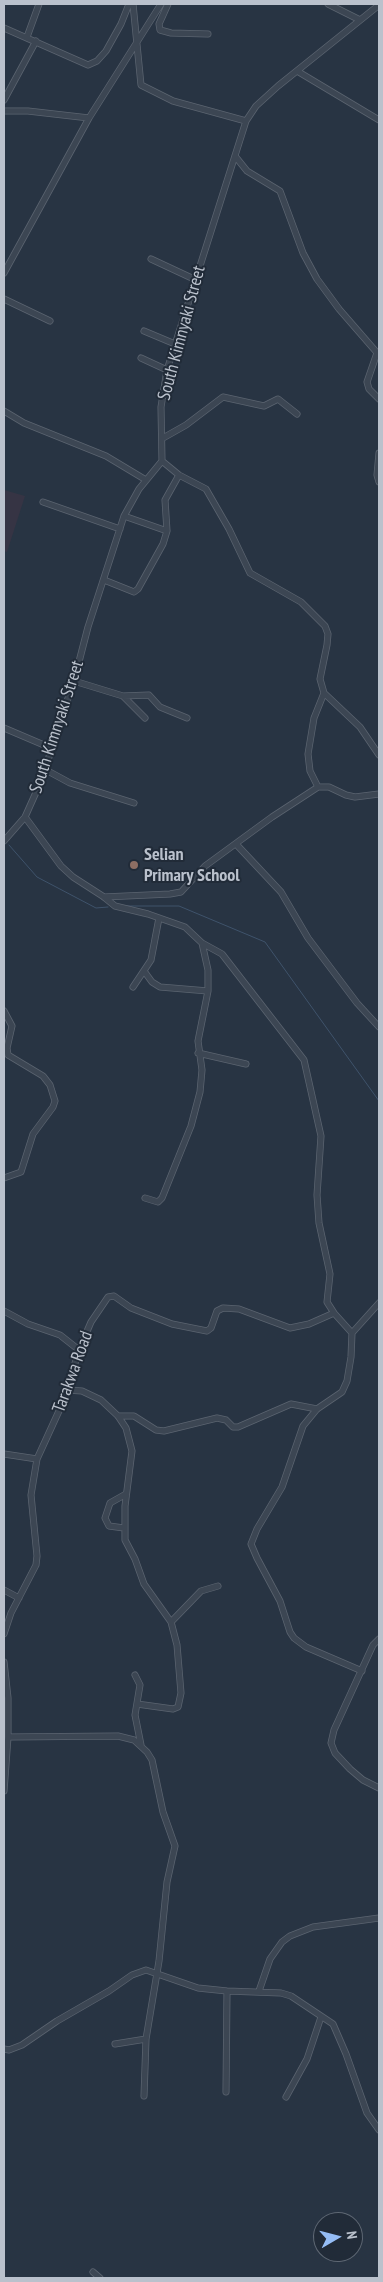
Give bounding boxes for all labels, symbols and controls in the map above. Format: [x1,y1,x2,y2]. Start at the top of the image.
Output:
street label: South Kimnyaki Street [154,263,210,403]
street label: South Kimnyaki Street [25,658,89,796]
place label: Selian Primary School [144,844,240,886]
marker: Selian Primary School [128,859,140,871]
street label: Tarakwa Road [48,1328,98,1416]
north arrow [313,2212,363,2262]
text: N [342,2230,361,2240]

